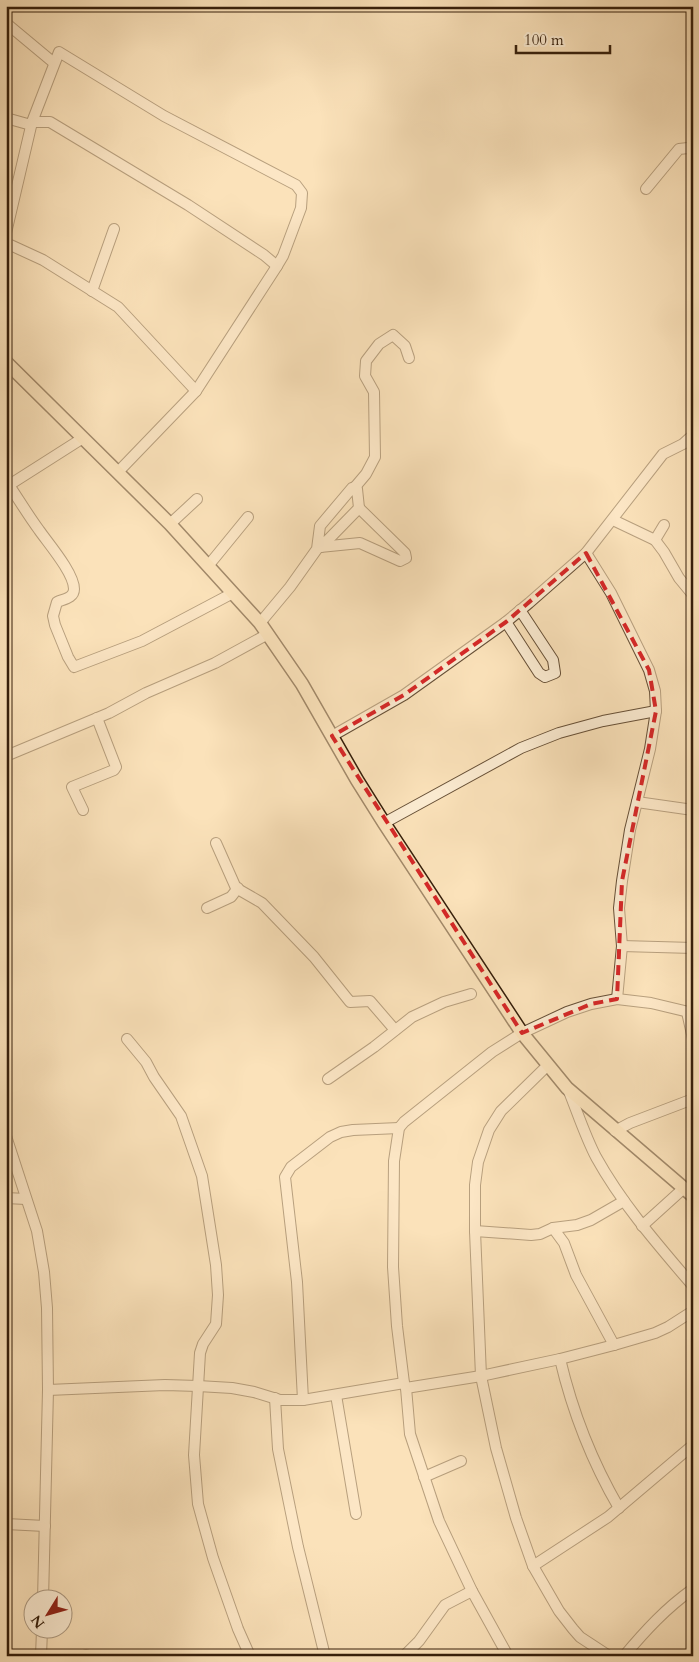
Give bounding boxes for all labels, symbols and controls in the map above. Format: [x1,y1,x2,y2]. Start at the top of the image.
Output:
scale bar [516,22,610,54]
text: 100 m [524,30,564,50]
north arrow [22,1590,72,1640]
text: N [27,1611,49,1632]

